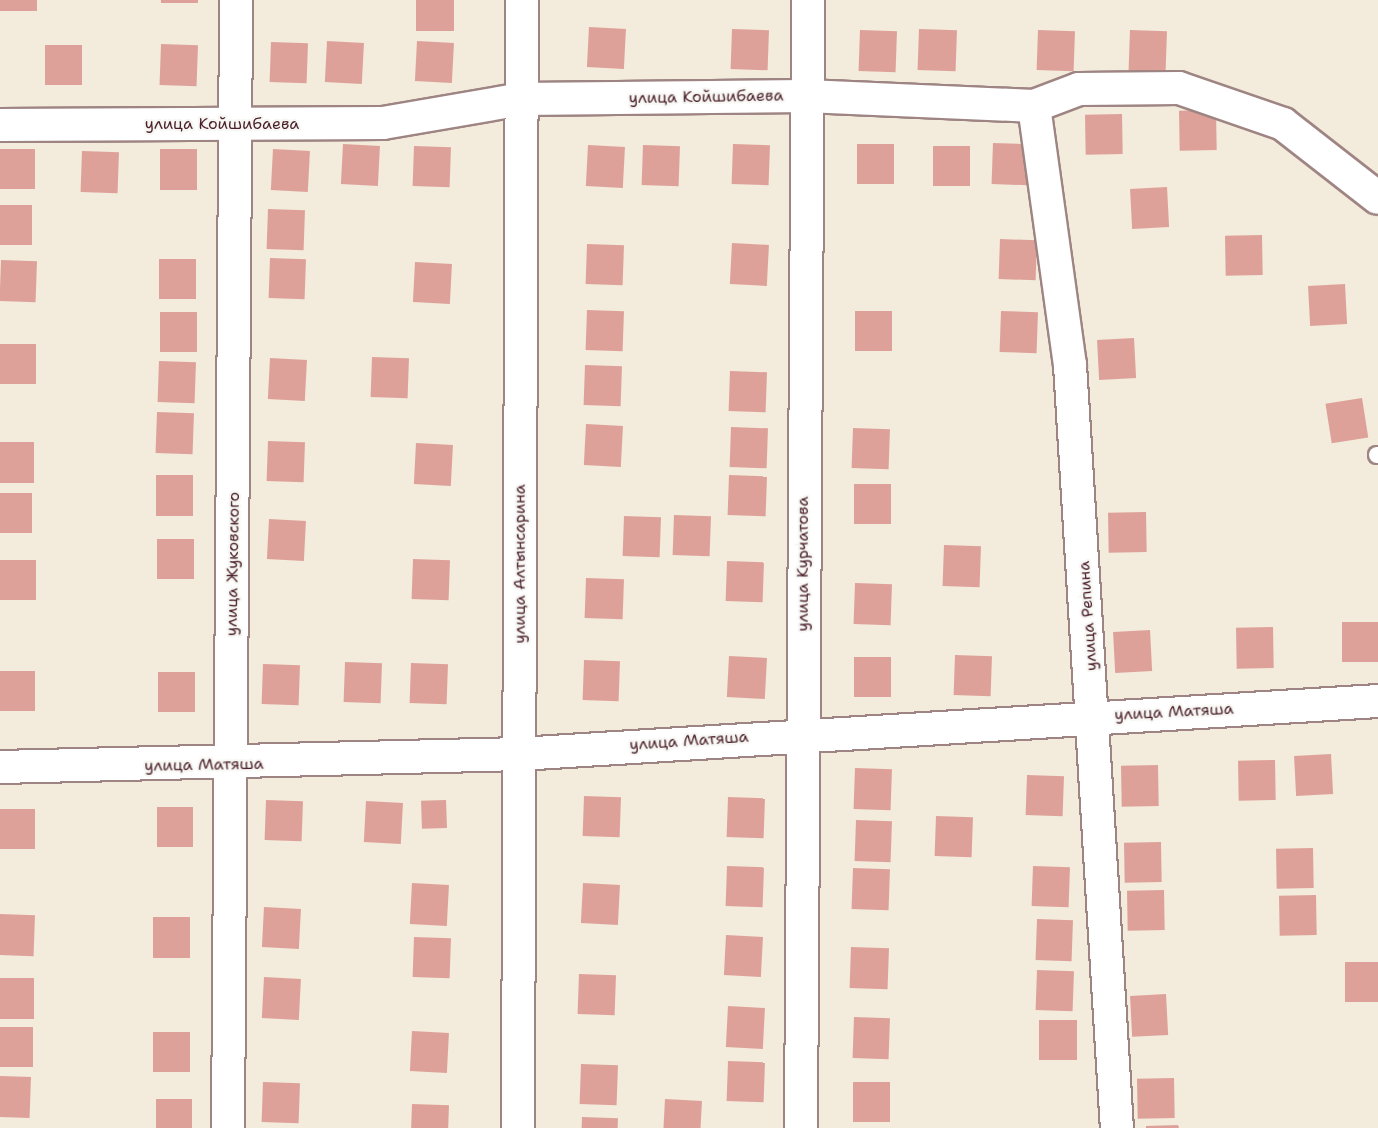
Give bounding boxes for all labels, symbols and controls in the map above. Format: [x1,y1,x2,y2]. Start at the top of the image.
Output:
street label: улица Койшибаева [629,86,783,108]
street label: улица Койшибаева [145,114,299,134]
street label: улица Алтынсарина [510,484,530,644]
street label: улица Жуковского [222,492,244,636]
street label: улица Курчатова [793,497,813,631]
street label: улица Репина [1075,560,1101,672]
street label: улица Матяша [1114,699,1234,725]
street label: улица Матяша [629,727,749,755]
street label: улица Матяша [144,754,264,776]

